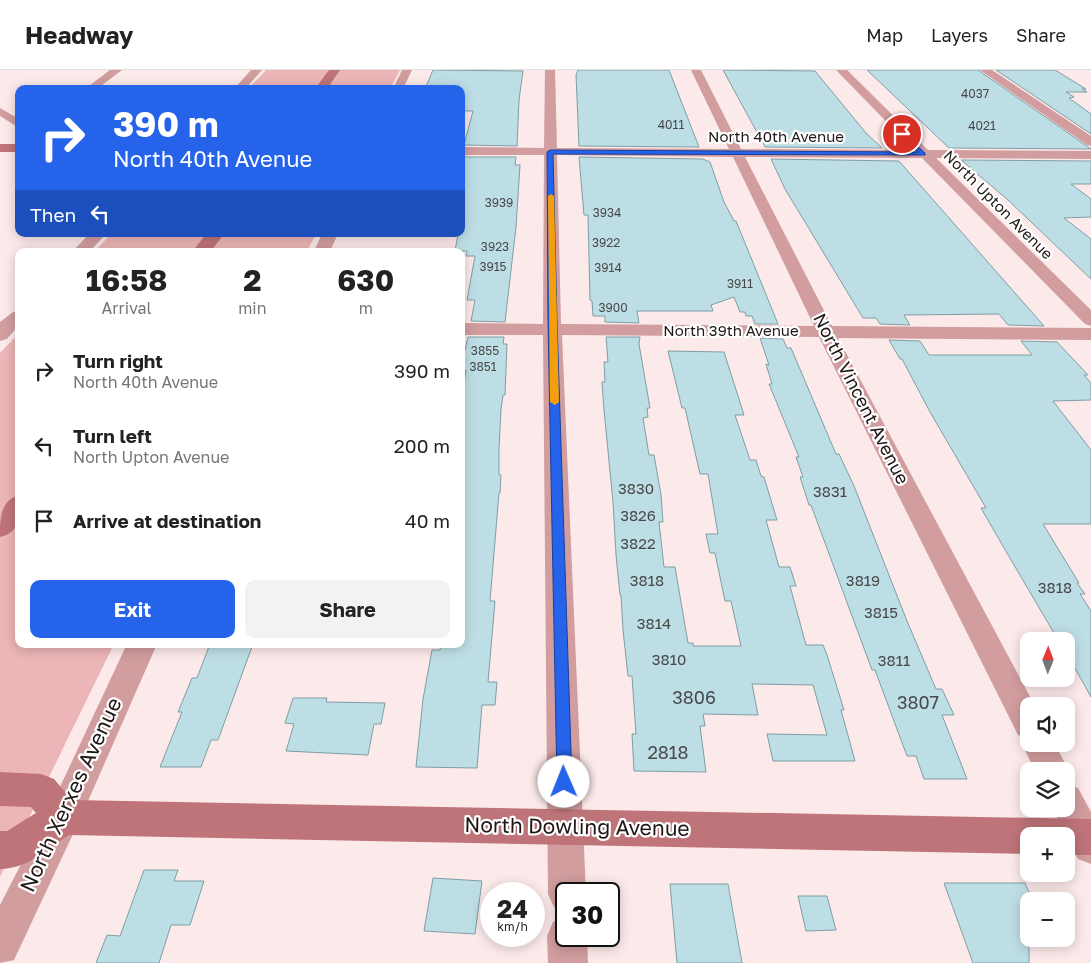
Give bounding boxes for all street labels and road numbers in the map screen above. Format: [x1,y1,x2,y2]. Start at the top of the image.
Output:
street label: North 40th Avenue [708,127,844,145]
street label: North Upton Avenue [940,146,1057,263]
street label: North Vincent Avenue [809,309,915,488]
street label: North 39th Avenue [663,321,799,339]
street label: North Xerxes Avenue [14,693,127,896]
street label: North Dowling Avenue [464,811,690,841]

